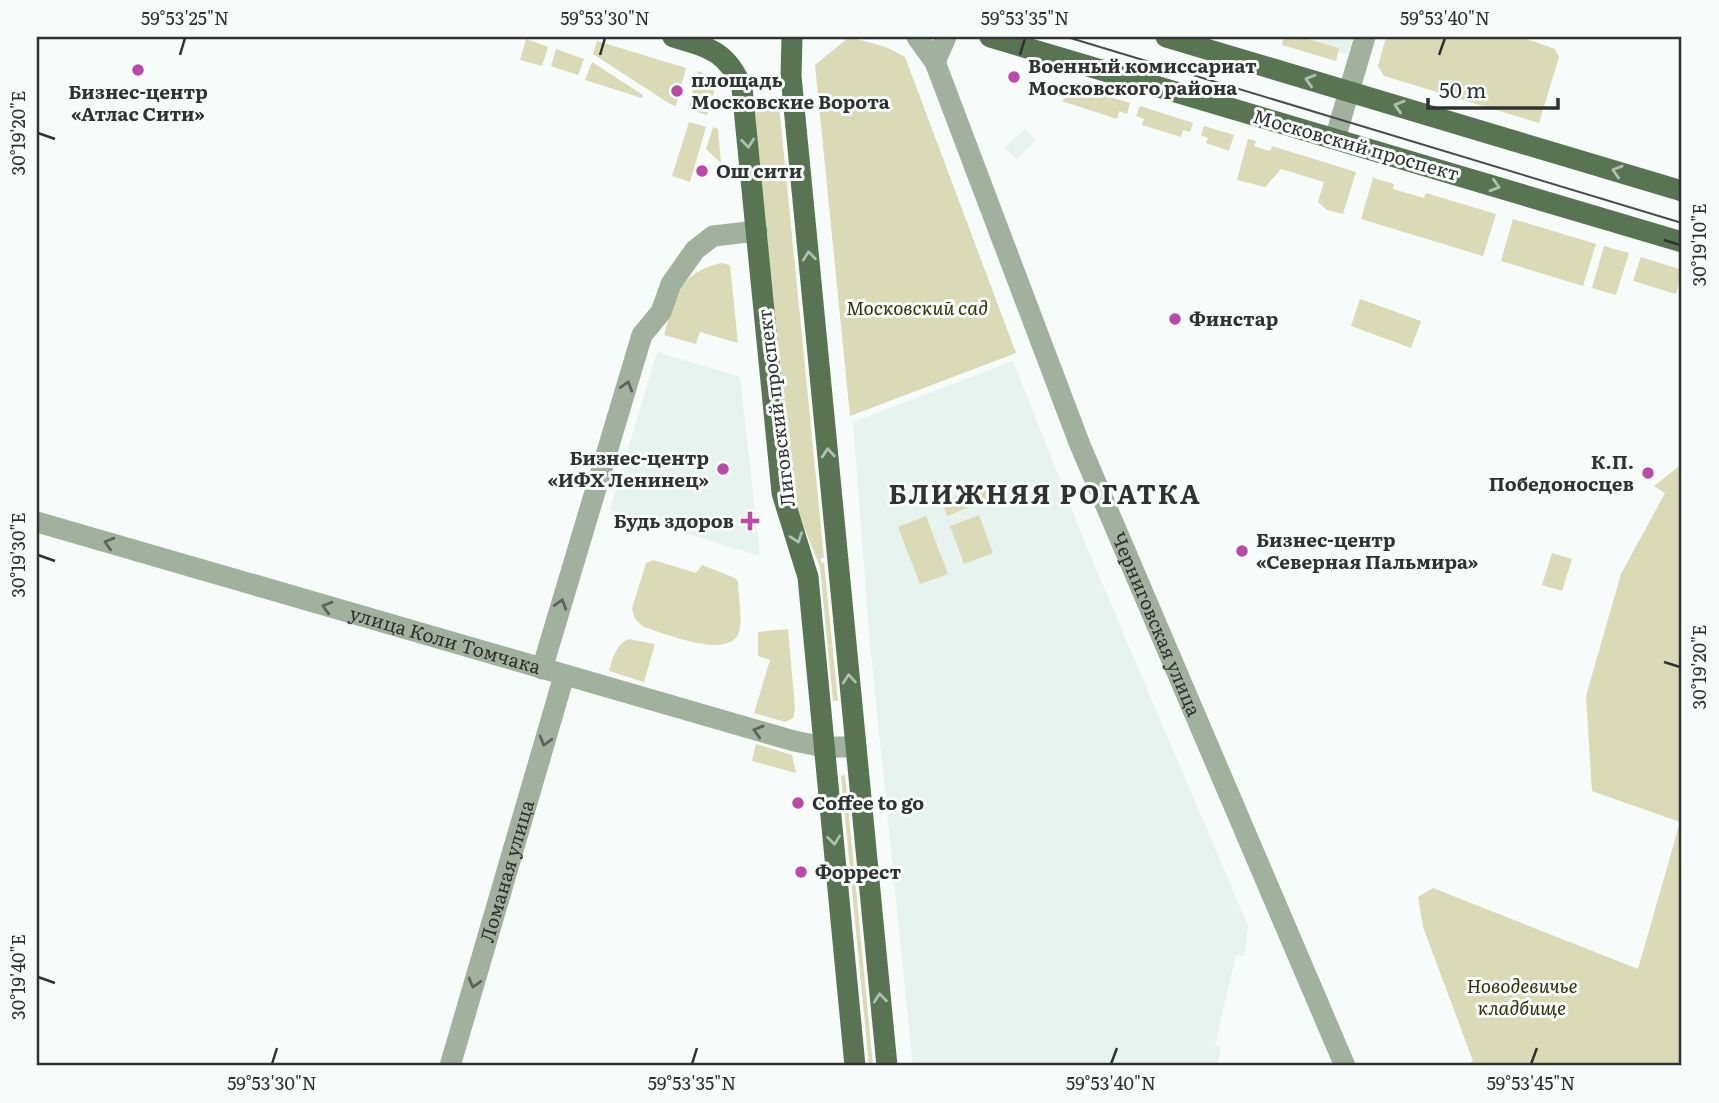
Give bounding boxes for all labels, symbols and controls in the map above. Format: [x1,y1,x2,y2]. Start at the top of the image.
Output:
text: 59°53'25"N [141,4,229,31]
text: 59°53'30"N [560,4,650,31]
text: 59°53'35"N [981,4,1069,31]
text: 59°53'40"N [1400,4,1490,31]
place label: Военный комиссариат Московского района [1028,51,1257,101]
marker: Бизнес-центр «Атлас Сити» [130,62,146,78]
place label: площадь Московские Ворота [691,65,890,115]
scale bar [1428,66,1558,110]
marker: Военный комиссариат Московского района [1006,69,1022,85]
one-way arrow [1305,73,1317,88]
text: 50 m [1439,73,1486,104]
place label: Бизнес-центр «Атлас Сити» [68,77,208,127]
marker: площадь Московские Ворота [669,83,685,99]
text: 30°19'20"E [4,91,31,176]
one-way arrow [1393,100,1405,115]
street label: Московский проспект [1250,101,1463,187]
one-way arrow [740,138,755,149]
place label: Ош сити [716,156,802,184]
marker: Ош сити [694,163,710,179]
one-way arrow [1611,165,1623,180]
one-way arrow [1488,178,1500,193]
text: 30°19'10"E [1685,203,1712,287]
one-way arrow [802,250,817,261]
park label: Московский сад [846,293,988,321]
place label: Финстар [1189,304,1278,332]
street label: Лиговский проспект [749,308,801,509]
marker: Финстар [1167,311,1183,327]
one-way arrow [618,380,633,392]
place label: Бизнес-центр «ИФХ Ленинец» [548,443,709,493]
one-way arrow [821,447,836,458]
place label: К.П. Победоносцев [1489,447,1634,497]
marker: Бизнес-центр «ИФХ Ленинец» [715,461,731,477]
marker: К.П. Победоносцев [1640,465,1656,481]
district label: БЛИЖНЯЯ РОГАТКА [888,473,1202,512]
place label: Будь здоров [614,506,734,534]
marker: Будь здоров [740,511,760,531]
text: 30°19'30"E [4,512,31,598]
place label: Бизнес-центр «Северная Пальмира» [1256,525,1478,575]
street label: Черниговская улица [1106,527,1209,721]
one-way arrow [789,532,803,544]
one-way arrow [103,537,115,552]
marker: Бизнес-центр «Северная Пальмира» [1234,543,1250,559]
street label: улица Коли Томчака [347,598,545,680]
one-way arrow [553,598,568,610]
one-way arrow [322,601,334,615]
text: 30°19'20"E [1685,625,1712,710]
one-way arrow [842,674,857,685]
one-way arrow [752,725,764,739]
one-way arrow [539,735,554,747]
place label: Coffee to go [812,788,924,816]
marker: Coffee to go [790,795,806,811]
street label: Ломаная улица [472,796,540,945]
one-way arrow [826,834,841,846]
place label: Форрест [815,857,901,885]
marker: Форрест [793,864,809,880]
text: 30°19'40"E [4,934,31,1020]
park label: Новодевичье кладбище [1466,971,1578,1021]
one-way arrow [468,977,483,989]
one-way arrow [873,993,888,1004]
text: 59°53'30"N [227,1069,317,1096]
text: 59°53'35"N [648,1069,736,1096]
text: 59°53'40"N [1066,1069,1156,1096]
text: 59°53'45"N [1487,1069,1575,1096]

